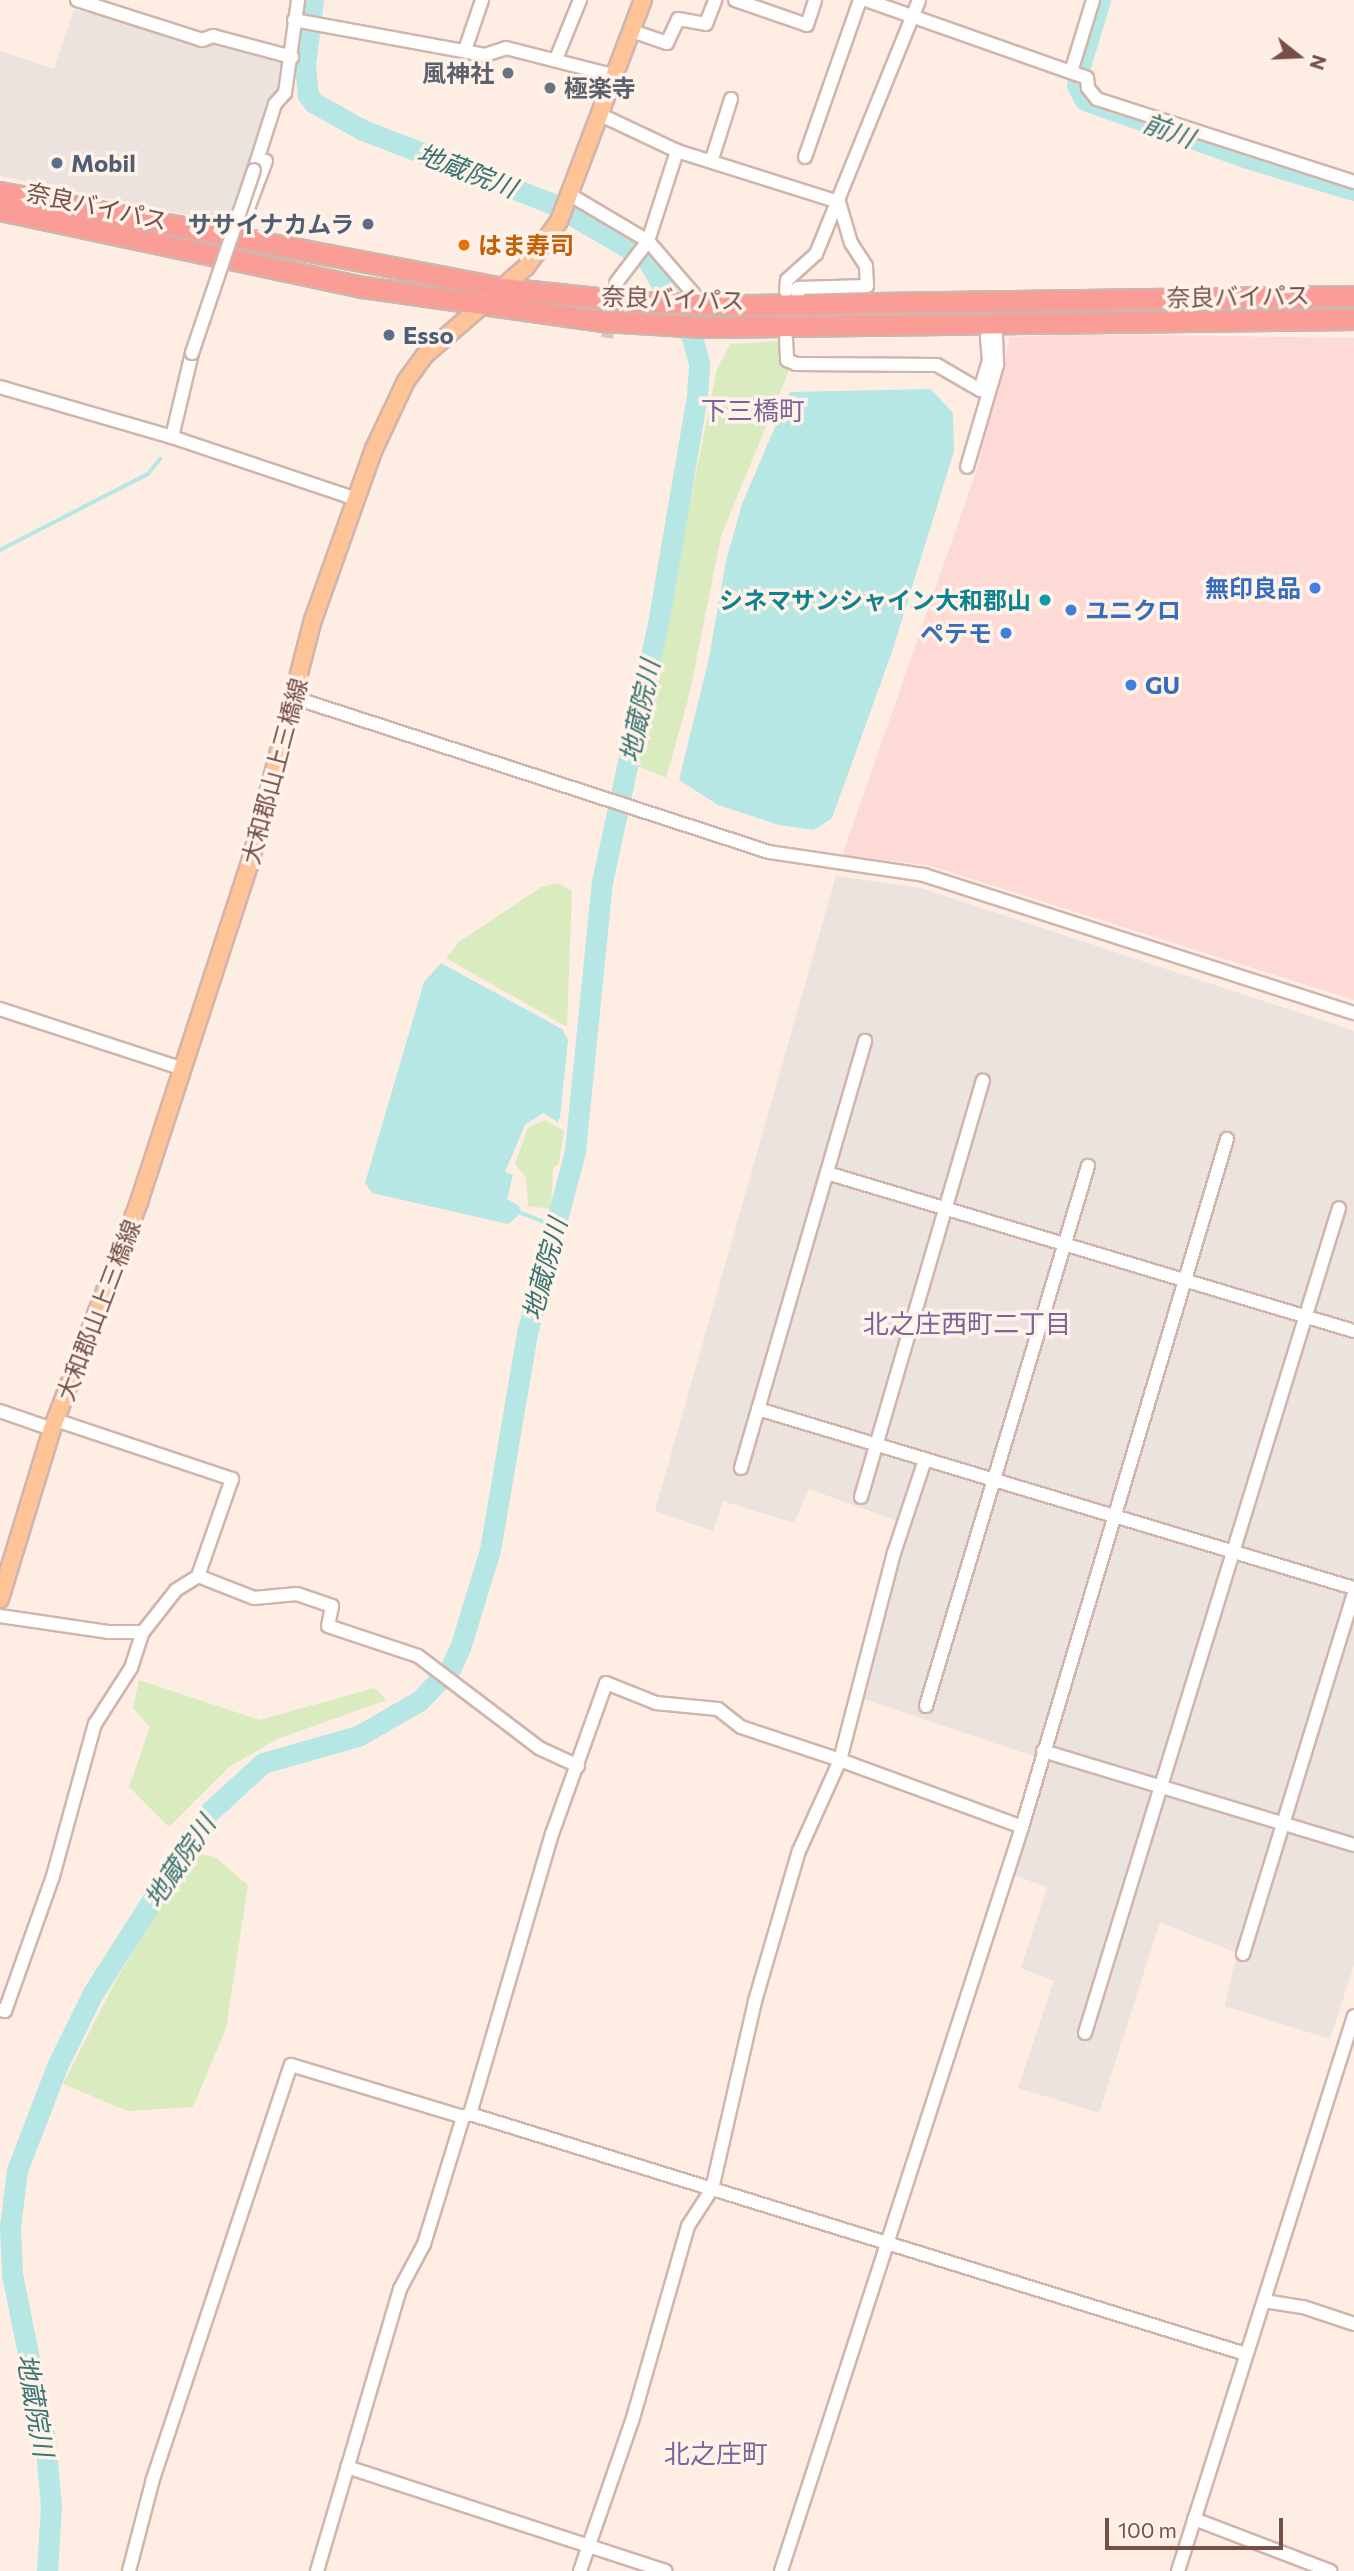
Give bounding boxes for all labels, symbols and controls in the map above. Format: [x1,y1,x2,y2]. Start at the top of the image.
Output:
north arrow [1263,21,1333,91]
text: N [1305,52,1332,73]
place label: 風神社 [422,59,494,87]
marker: 風神社 [500,65,516,81]
place label: 極楽寺 [564,74,636,102]
marker: 極楽寺 [542,80,558,96]
water label: 前川 [1139,106,1199,154]
water label: 地蔵院川 [413,137,521,203]
place label: Mobil [71,149,136,177]
marker: Mobil [49,155,65,171]
street label: 奈良バイパス [24,177,170,235]
place label: ササイナカムラ [186,210,354,238]
marker: ササイナカムラ [360,216,376,232]
place label: はま寿司 [478,231,574,259]
marker: はま寿司 [456,237,472,253]
street label: 奈良バイパス [1166,280,1310,312]
street label: 奈良バイパス [601,281,745,315]
place label: Esso [403,321,454,349]
marker: Esso [381,327,397,343]
district label: 下三橋町 [701,394,805,426]
place label: 無印良品 [1205,574,1301,602]
marker: 無印良品 [1307,580,1323,596]
place label: シネマサンシャイン大和郡山 [719,586,1031,614]
marker: シネマサンシャイン大和郡山 [1037,592,1053,608]
place label: ユニクロ [1085,596,1181,624]
marker: ユニクロ [1063,602,1079,618]
place label: ペテモ [920,619,992,647]
marker: ペテモ [998,625,1014,641]
water label: 地蔵院川 [613,657,665,765]
place label: GU [1145,671,1180,699]
street label: 大和郡山上三橋線 [235,675,313,867]
marker: GU [1123,677,1139,693]
street label: 大和郡山上三橋線 [50,1215,146,1405]
water label: 地蔵院川 [515,1215,573,1323]
district label: 北之庄西町二丁目 [863,1307,1071,1339]
water label: 地蔵院川 [137,1809,221,1913]
water label: 地蔵院川 [12,2351,60,2459]
district label: 北之庄町 [664,2437,768,2469]
scale bar [1109,2504,1288,2548]
text: 100 m [1118,2517,1177,2542]

